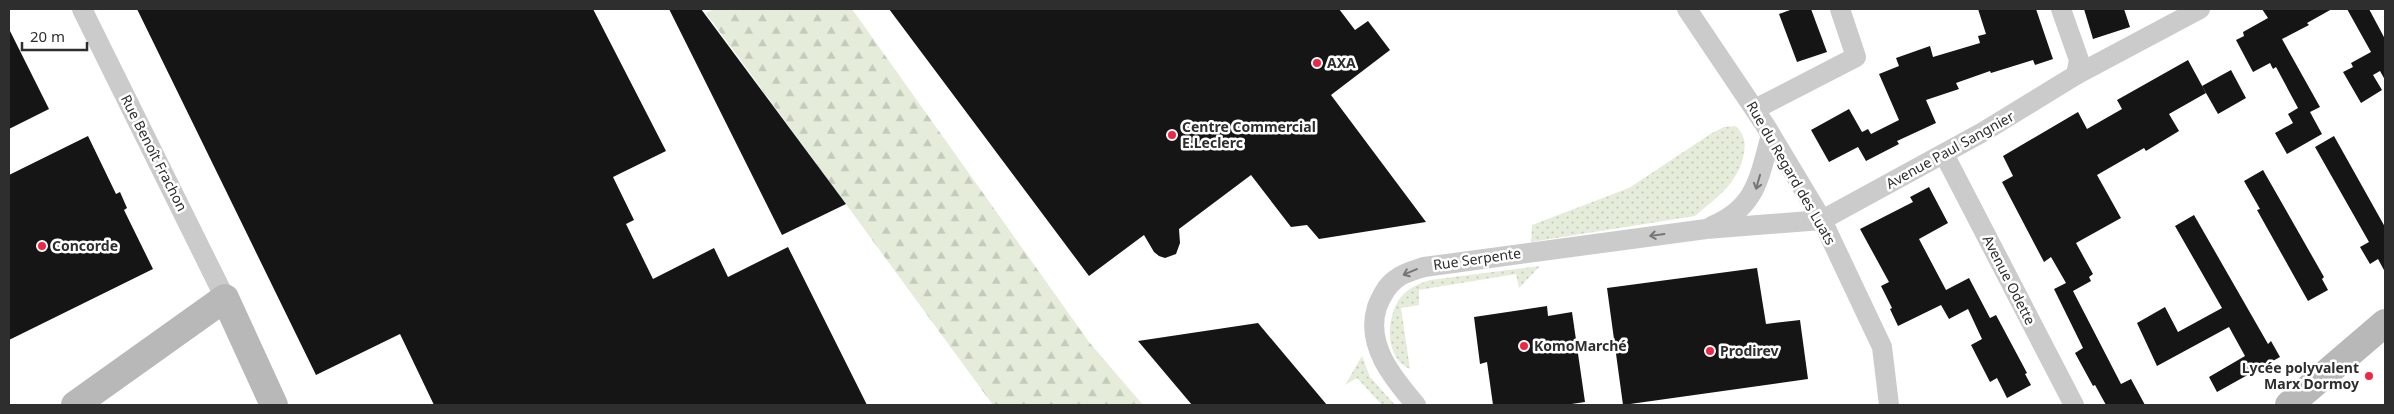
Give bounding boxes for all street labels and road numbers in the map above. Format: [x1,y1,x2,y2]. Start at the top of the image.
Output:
street label: Rue Benoît Frachon [117,91,192,214]
street label: Rue du Regard des Luats [1742,97,1841,248]
street label: Avenue Paul Sangnier [1882,106,2017,193]
street label: Avenue Odette [1979,232,2040,328]
street label: Rue Serpente [1432,243,1522,274]

